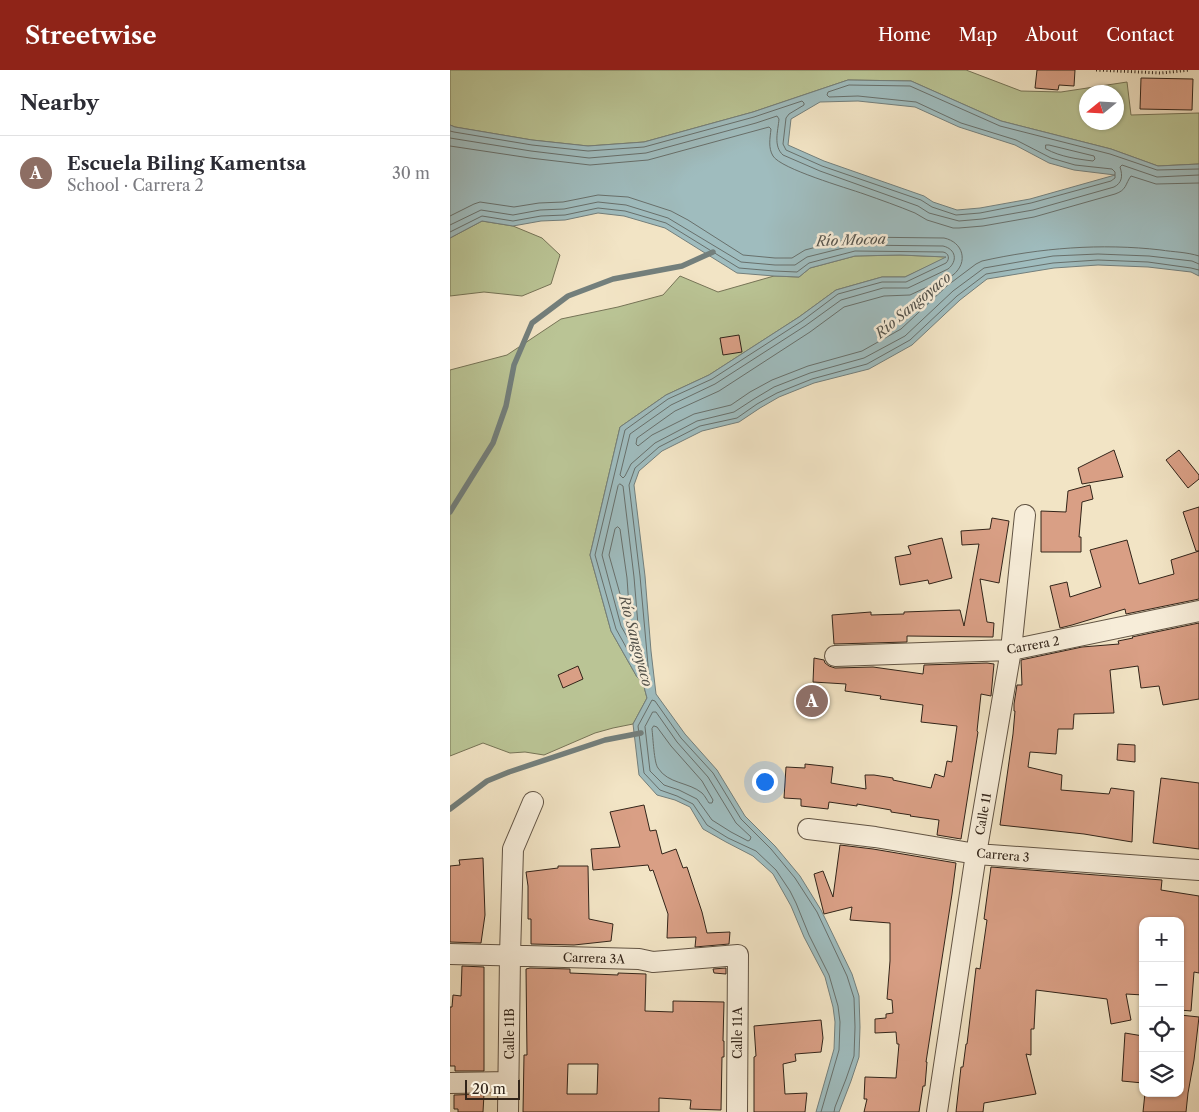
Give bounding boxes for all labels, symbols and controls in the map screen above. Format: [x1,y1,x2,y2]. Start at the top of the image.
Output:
text: Streetwise [25,21,157,50]
text: Home [878,24,931,46]
text: Map [959,24,997,46]
text: About [1025,24,1078,46]
text: Contact [1106,24,1174,46]
north arrow [1079,85,1124,130]
text: Nearby [20,90,99,115]
text: Escuela Biling Kamentsa [67,152,306,175]
text: A [30,163,42,183]
text: 30 m [392,163,430,183]
text: School · Carrera 2 [67,175,204,195]
water label: Río Mocoa [815,230,887,250]
water label: Río Sangoyaco [871,268,955,343]
water label: Río Sangoyaco [615,592,657,689]
street label: Carrera 2 [1005,633,1061,657]
pin: A [796,682,828,720]
your location [752,769,778,795]
street label: Calle 11 [972,792,994,836]
street label: Carrera 3 [976,845,1030,865]
map controls [1139,917,1184,1097]
button: + [1139,917,1184,962]
street label: Carrera 3A [563,949,626,967]
button: − [1139,962,1184,1007]
street label: Calle 11A [730,1006,745,1059]
button: locate [1139,1007,1184,1052]
street label: Calle 11B [502,1008,517,1060]
button: layers [1139,1052,1184,1097]
scale bar [465,1077,520,1100]
text: 20 m [472,1080,506,1098]

